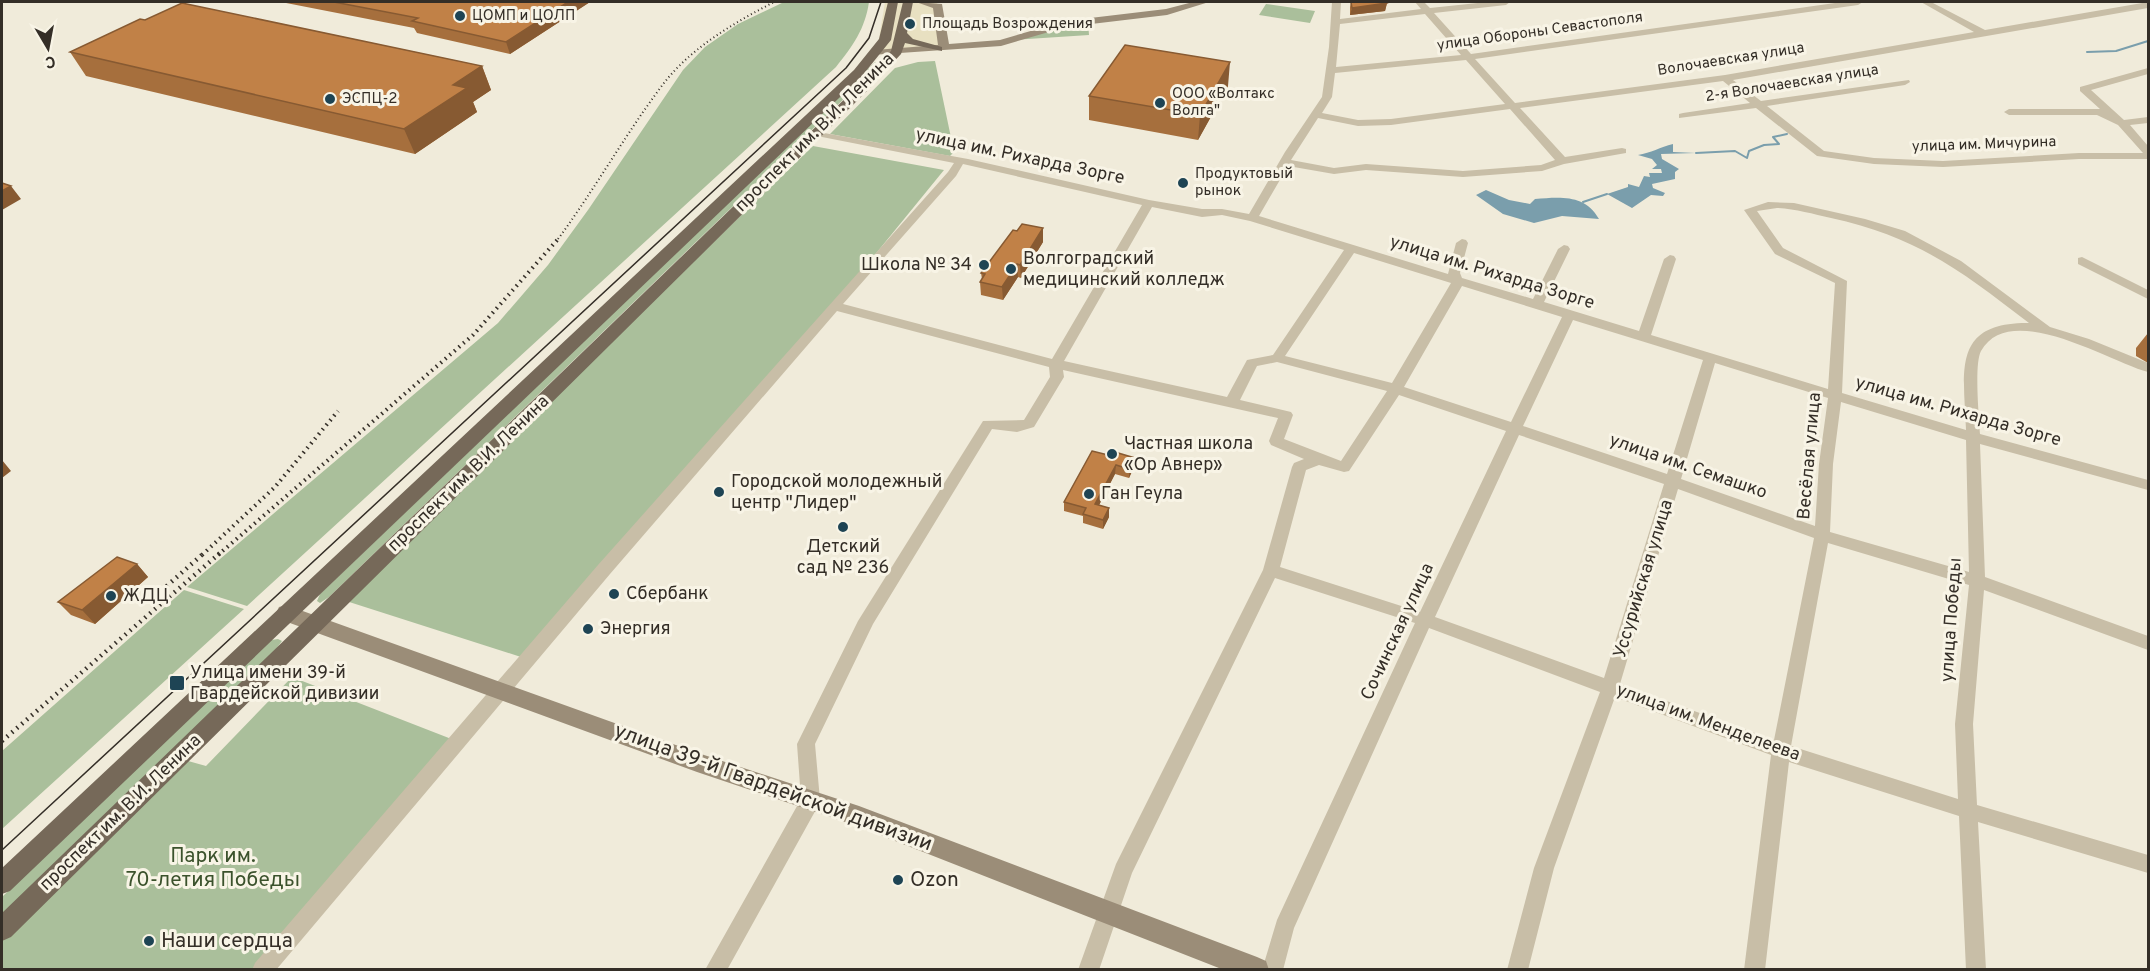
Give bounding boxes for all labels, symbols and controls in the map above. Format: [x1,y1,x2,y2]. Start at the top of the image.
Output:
place label: ЦОМП и ЦОЛП [472,7,575,26]
street label: улица Обороны Севастополя [1436,8,1644,56]
marker: ЦОМП и ЦОЛП [453,9,467,23]
place label: Площадь Возрождения [922,15,1093,34]
marker: Площадь Возрождения [903,17,917,31]
north arrow [18,18,78,78]
street label: Волочаевская улица [1656,39,1806,81]
street label: проспект им. В.И. Ленина [730,48,900,218]
text: С [43,50,57,72]
street label: 2-я Волочаевская улица [1704,61,1880,107]
place label: ООО «Волтакс Волга" [1172,85,1275,121]
place label: ЭСПЦ-2 [342,90,398,109]
marker: ЭСПЦ-2 [323,92,337,106]
marker: ООО «Волтакс Волга" [1153,96,1167,110]
street label: улица им. Рихарда Зорге [913,124,1127,190]
street label: улица им. Мичурина [1911,133,2057,157]
place label: Продуктовый рынок [1195,165,1293,201]
marker: Продуктовый рынок [1176,176,1190,190]
street label: улица им. Рихарда Зорге [1387,231,1597,315]
place label: Волгоградский медицинский колледж [1023,248,1225,292]
place label: Школа № 34 [861,254,972,277]
marker: Школа № 34 [977,258,991,272]
marker: Волгоградский медицинский колледж [1004,262,1018,276]
street label: улица им. Рихарда Зорге [1852,372,2064,452]
street label: проспект им. В.И. Ленина [383,391,555,557]
street label: Весёлая улица [1793,391,1827,521]
street label: улица им. Семашко [1606,429,1770,505]
place label: Частная школа «Ор Авнер» [1124,433,1253,477]
marker: Частная школа «Ор Авнер» [1105,447,1119,461]
place label: Городской молодежный центр "Лидер" [731,471,942,515]
place label: Ган Геула [1101,483,1183,506]
marker: Городской молодежный центр "Лидер" [712,485,726,499]
marker: Ган Геула [1082,487,1096,501]
street label: Уссурийская улица [1609,497,1679,661]
marker: Детский сад № 236 [836,520,850,534]
place label: Детский сад № 236 [797,536,889,580]
street label: улица Победы [1936,557,1968,683]
street label: Сочинская улица [1356,560,1440,704]
place label: Сбербанк [626,583,709,606]
place label: ЖДЦ [123,585,169,608]
marker: Сбербанк [607,587,621,601]
marker: ЖДЦ [104,589,118,603]
place label: Энергия [600,618,671,641]
marker: Энергия [581,622,595,636]
place label: Улица имени 39-й Гвардейской дивизии [190,662,379,706]
marker: Улица имени 39-й Гвардейской дивизии [168,674,186,692]
street label: улица им. Менделеева [1613,679,1803,767]
street label: улица 39-й Гвардейской дивизии [610,718,936,858]
street label: проспект им. В.И. Ленина [35,730,207,896]
park label: Парк им. 70-летия Победы [126,843,300,894]
place label: Ozon [910,867,959,894]
marker: Ozon [891,873,905,887]
place label: Наши сердца [161,928,293,955]
marker: Наши сердца [142,934,156,948]

